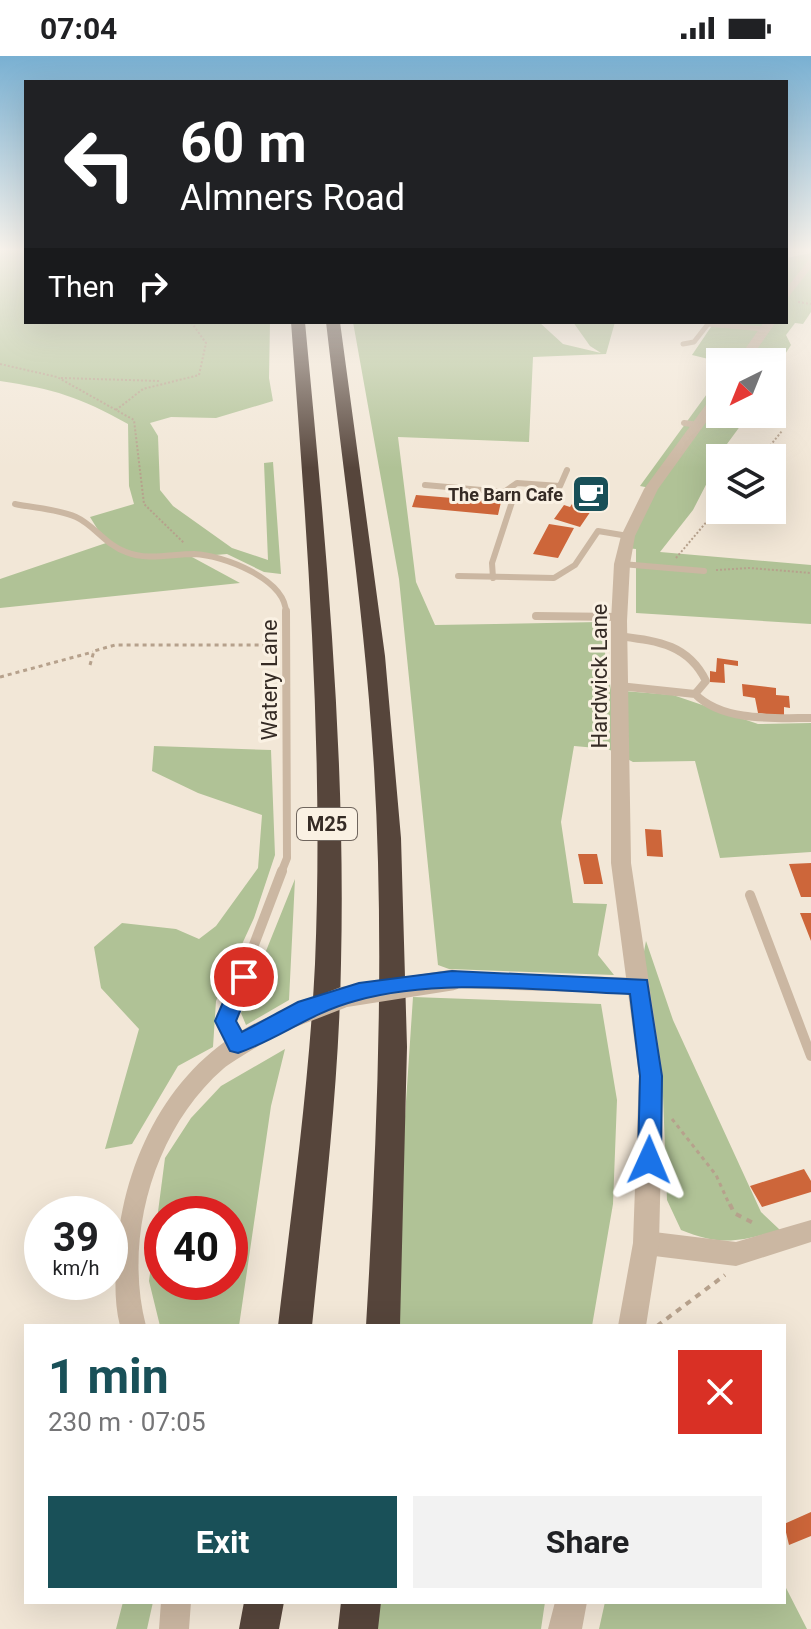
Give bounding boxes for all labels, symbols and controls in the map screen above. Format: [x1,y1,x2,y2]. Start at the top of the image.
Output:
text: 07:04 [40,11,117,46]
text: 60 m [180,110,307,176]
icon: left [48,112,152,216]
text: Almners Road [180,177,405,219]
icon: right [131,264,175,308]
text: Then [48,269,115,304]
north arrow [706,348,786,428]
map controls [706,348,786,524]
button: layers [706,444,786,524]
cafe icon: The Barn Cafe [570,473,612,515]
place label: The Barn Cafe [448,484,563,505]
street label: Hardwick Lane [587,604,612,748]
street label: Watery Lane [257,619,282,741]
road number: M25 [297,808,357,840]
pin [210,943,278,1011]
icon: arrive [222,955,266,999]
position arrow [607,1118,691,1202]
speed limit sign: 40 [144,1196,248,1300]
text: 39 [53,1214,99,1261]
text: km/h [53,1256,99,1280]
text: 1 min [48,1348,169,1405]
button: close [678,1350,762,1434]
text: 230 m · 07:05 [48,1407,206,1437]
button: Exit [48,1496,397,1588]
button: Share [413,1496,762,1588]

